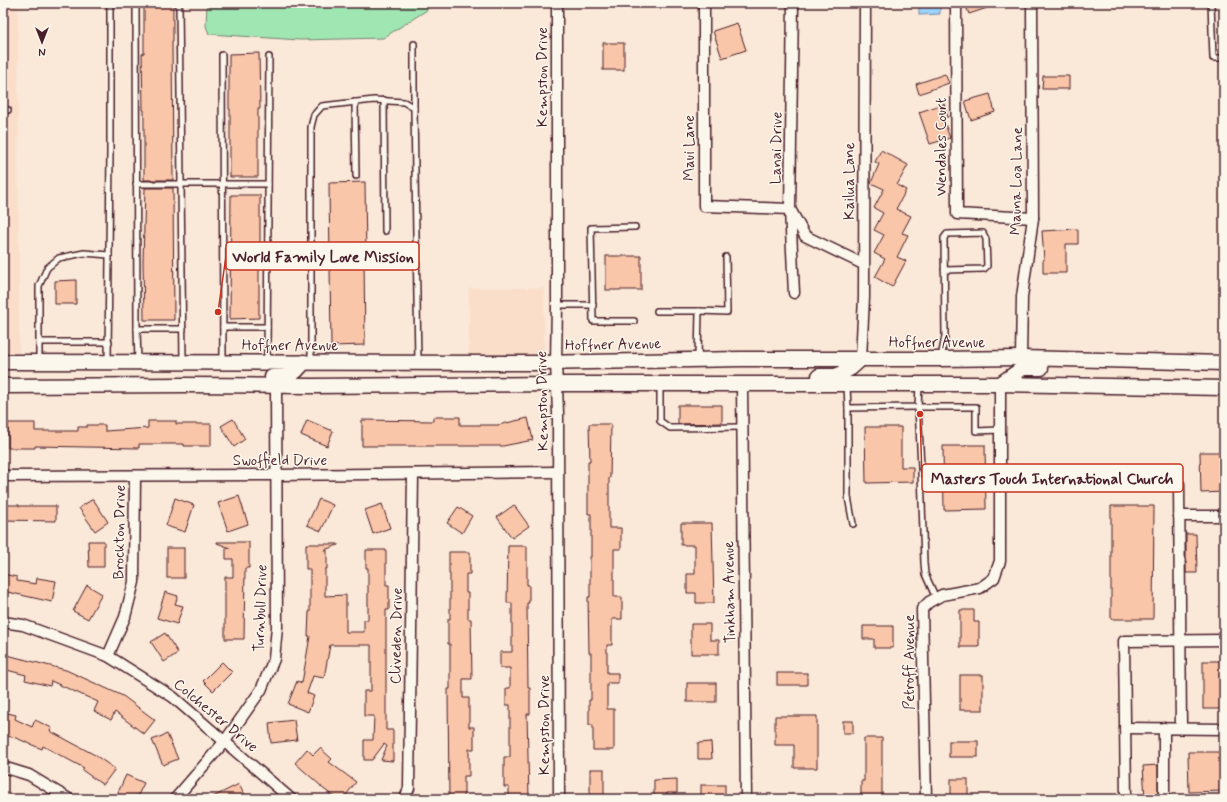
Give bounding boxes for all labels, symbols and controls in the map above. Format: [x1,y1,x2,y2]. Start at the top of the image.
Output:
north arrow [22,22,62,62]
street label: Kempston Drive [533,27,553,127]
text: N [38,44,46,58]
street label: Wendales Court [932,97,952,196]
street label: Lanai Drive [766,111,788,185]
street label: Maui Lane [680,115,700,181]
street label: Mauna Loa Lane [1006,127,1028,235]
street label: Kailua Lane [840,142,860,220]
callout: World Family Love Mission [226,242,419,270]
text: World Family Love Mission [231,247,414,268]
street label: Hoffner Avenue [889,333,985,353]
street label: Hoffner Avenue [565,334,661,356]
street label: Hoffner Avenue [242,336,338,356]
street label: Kempston Drive [532,350,554,451]
street label: Swoffield Drive [233,451,328,471]
callout: Masters Touch International Church [922,464,1183,492]
text: Masters Touch International Church [931,469,1174,490]
street label: Brockton Drive [109,484,131,580]
street label: Tinkham Avenue [719,540,741,643]
street label: Turnbull Drive [249,564,273,652]
street label: Cliveden Drive [386,587,408,684]
street label: Petroff Avenue [900,614,920,710]
street label: Colchester Drive [169,674,262,757]
street label: Kempston Drive [535,675,555,775]

